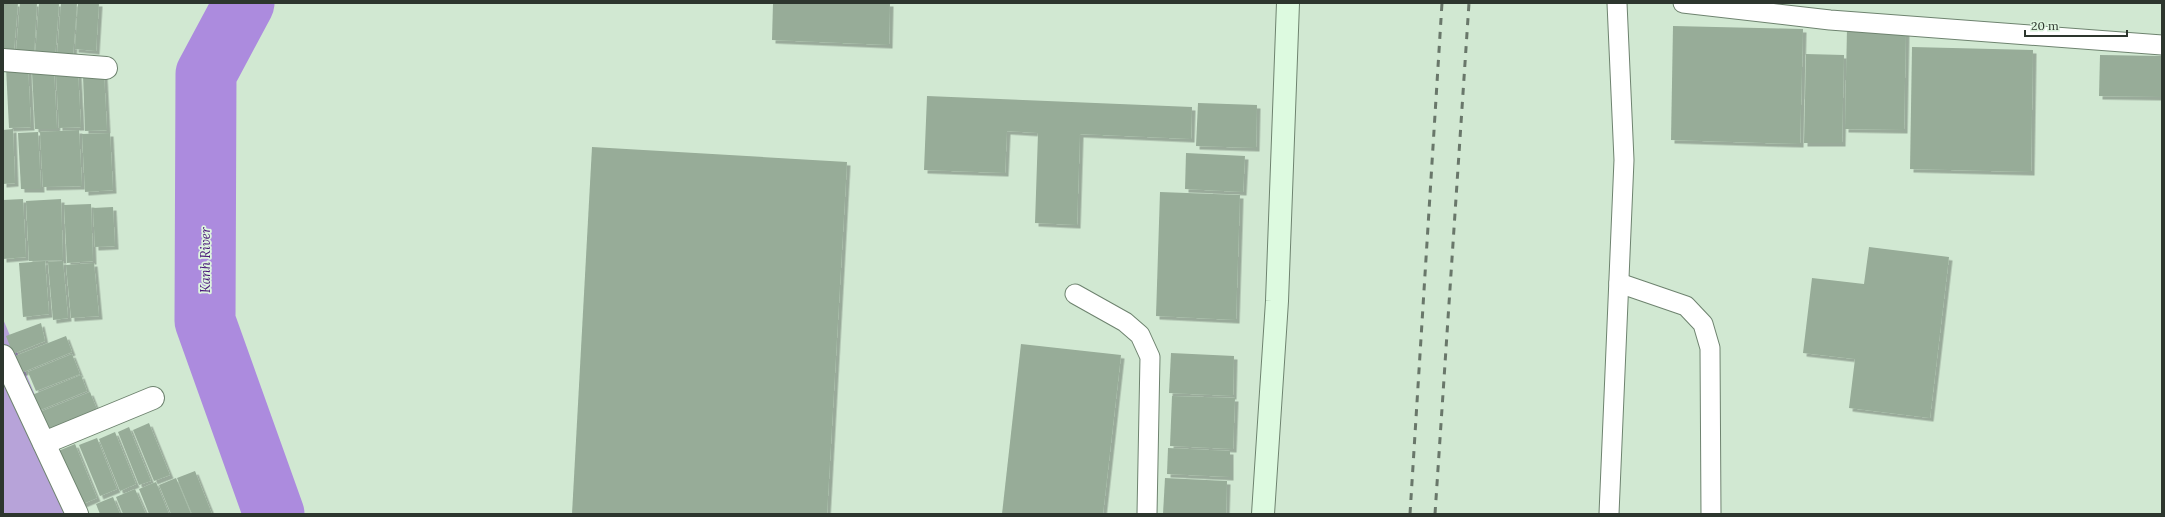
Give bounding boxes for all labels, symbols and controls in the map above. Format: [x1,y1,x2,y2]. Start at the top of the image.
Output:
scale bar [2025,12,2127,38]
text: 20 m [2031,18,2059,33]
water label: Kanh River [197,227,214,293]

